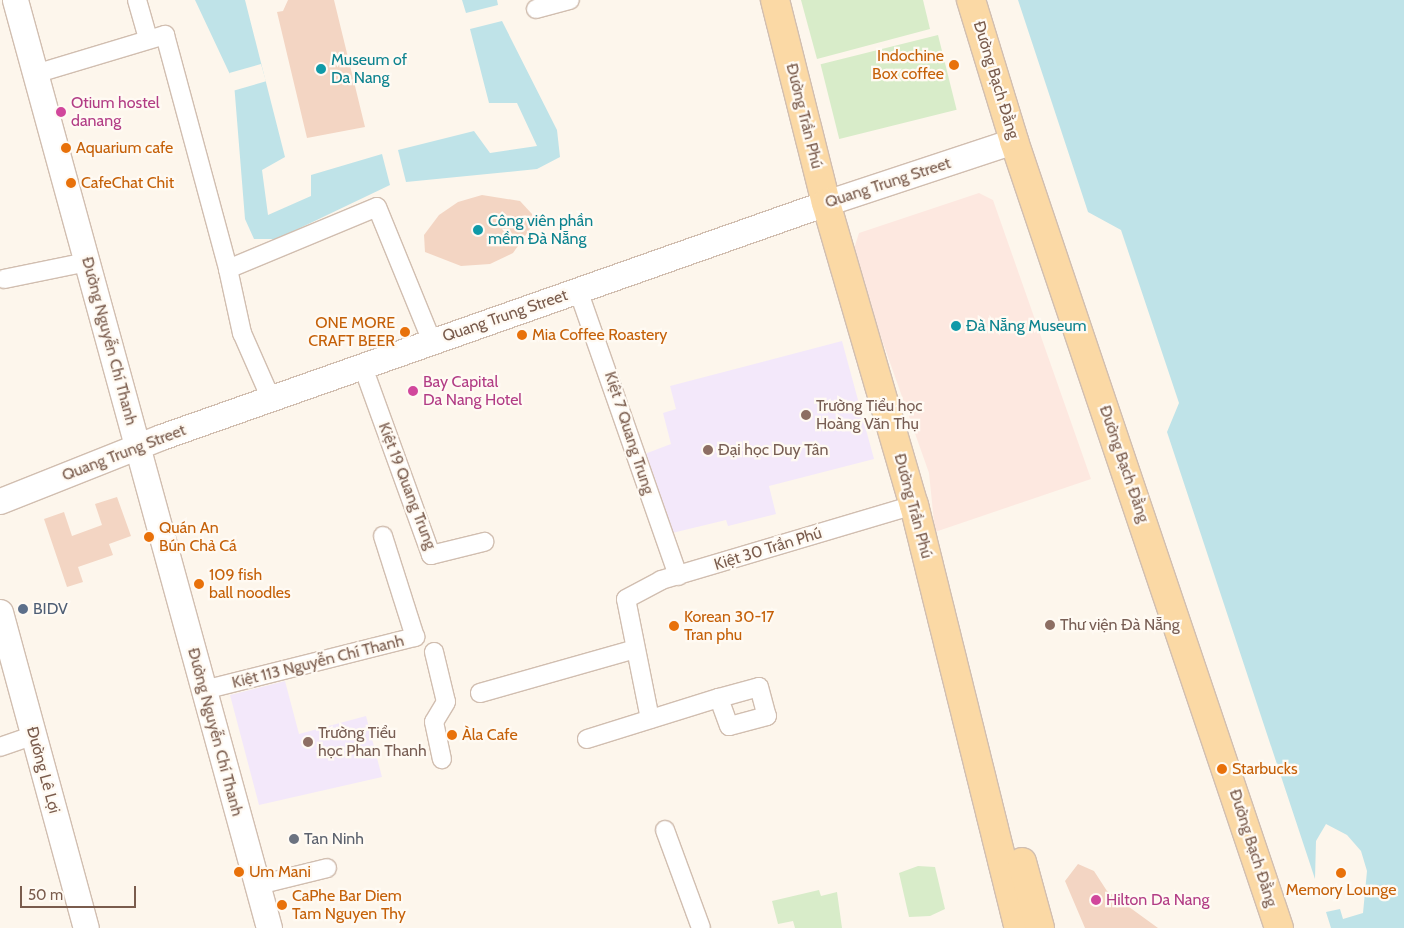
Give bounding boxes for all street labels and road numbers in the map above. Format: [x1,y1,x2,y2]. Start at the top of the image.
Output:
street label: Đường Bạch Đằng [969,19,1023,141]
street label: Đường Trần Phú [782,61,826,171]
street label: Quang Trung Street [823,154,953,212]
street label: Đường Nguyễn Chí Thanh [77,255,141,427]
street label: Quang Trung Street [440,286,570,346]
street label: Kiệt 7 Quang Trung [600,369,658,497]
street label: Đường Bạch Đằng [1095,403,1153,525]
street label: Kiệt 19 Quang Trung [374,420,440,552]
street label: Quang Trung Street [59,421,189,485]
street label: Đường Trần Phú [890,451,936,561]
street label: Kiệt 30 Trần Phú [712,523,824,575]
street label: Kiệt 113 Nguyễn Chí Thanh [230,631,406,693]
street label: Đường Nguyễn Chí Thanh [183,646,247,818]
street label: Đường Lê Lợi [22,725,64,815]
street label: Đường Bạch Đằng [1225,787,1281,909]

